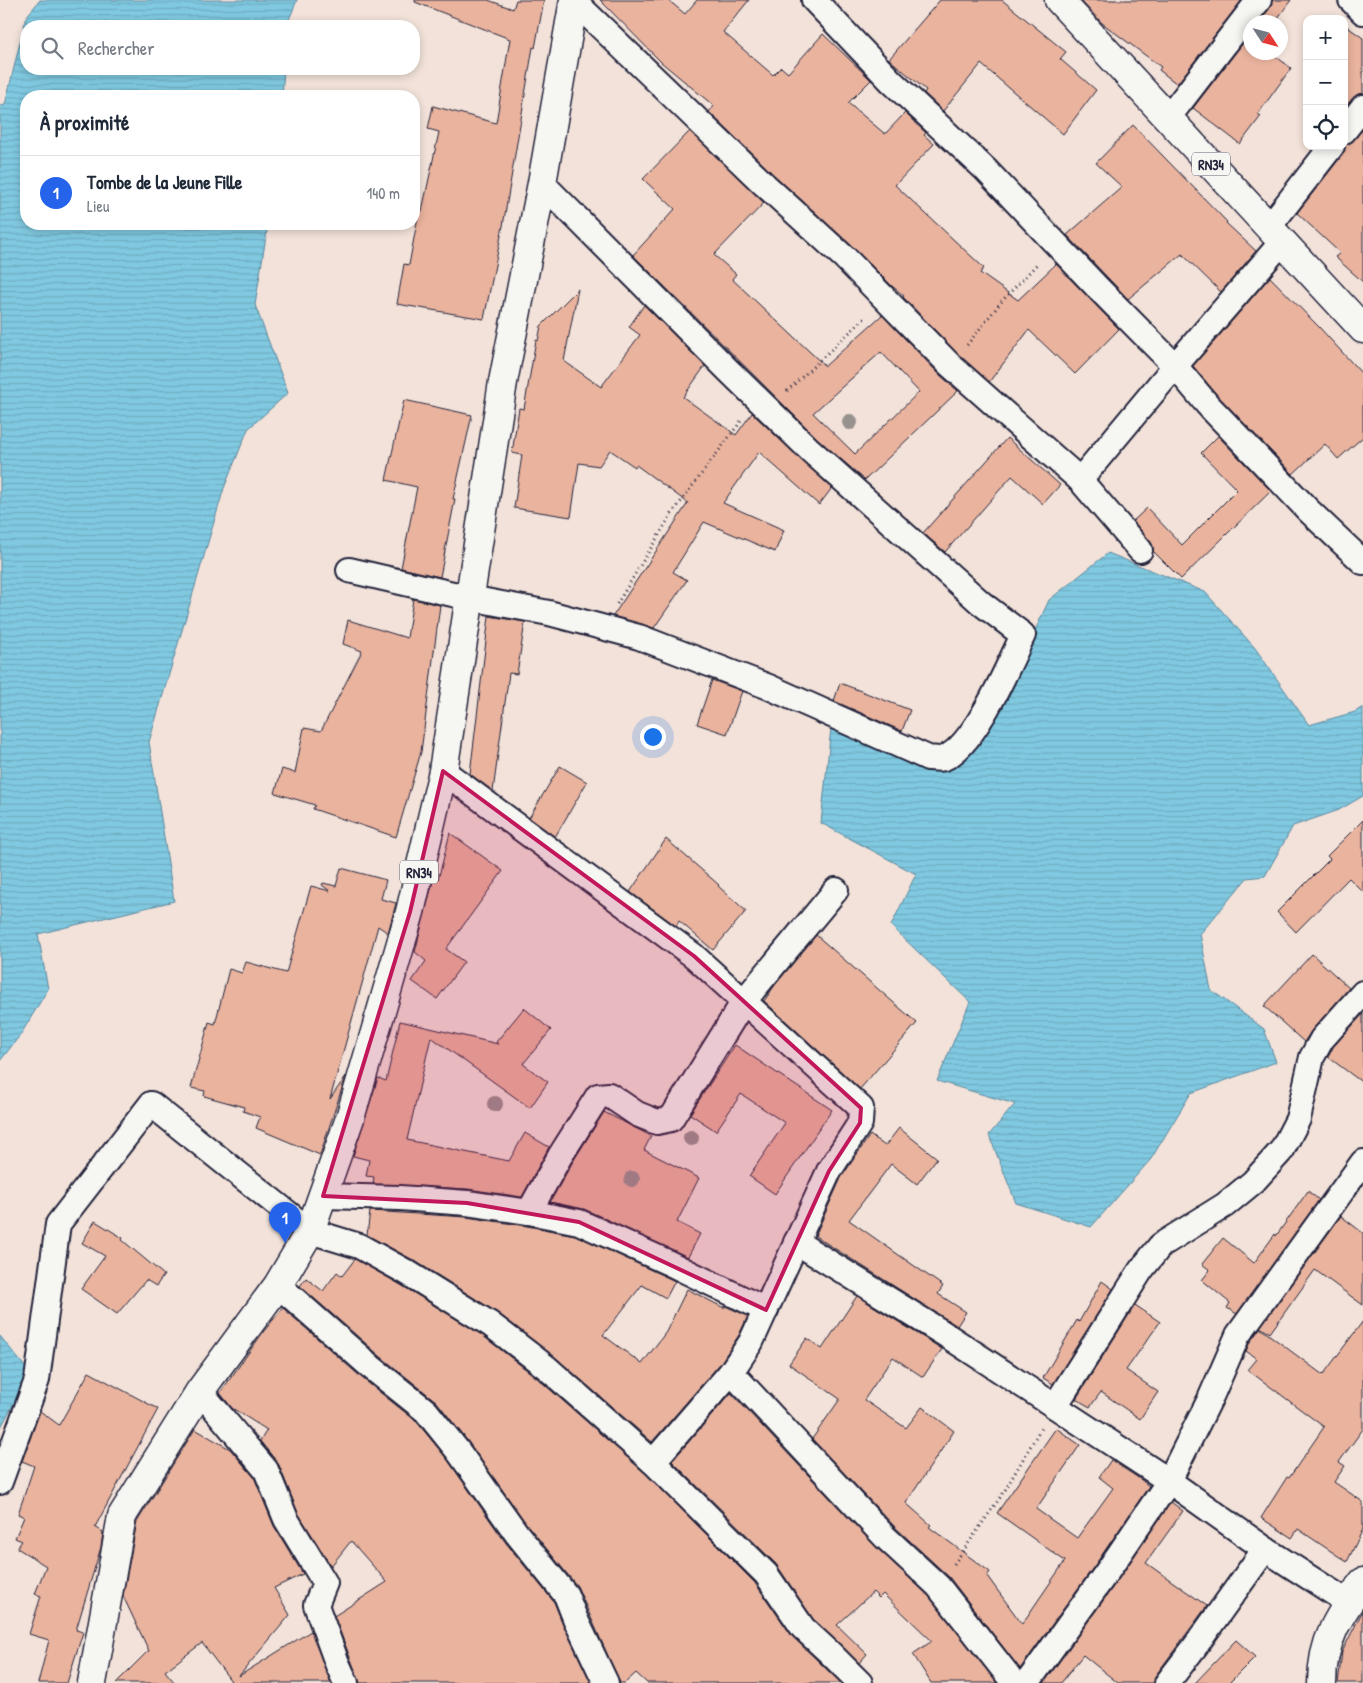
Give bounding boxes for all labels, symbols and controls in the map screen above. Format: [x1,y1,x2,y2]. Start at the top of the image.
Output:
north arrow [1243,15,1288,60]
map controls [1303,15,1348,150]
button: + [1303,15,1348,60]
search box [20,20,420,75]
icon: search [38,34,66,62]
text: Rechercher [78,35,155,61]
button: − [1303,60,1348,105]
button: locate [1303,105,1348,150]
text: À proximité [40,108,129,137]
road number: RN34 [1192,152,1230,175]
text: Tombe de la Jeune Fille [87,169,242,195]
text: 1 [53,182,59,204]
text: 140 m [366,182,400,204]
text: Lieu [87,195,109,217]
your location [640,724,666,750]
road number: RN34 [400,860,438,884]
pin: 1 [269,1202,301,1243]

